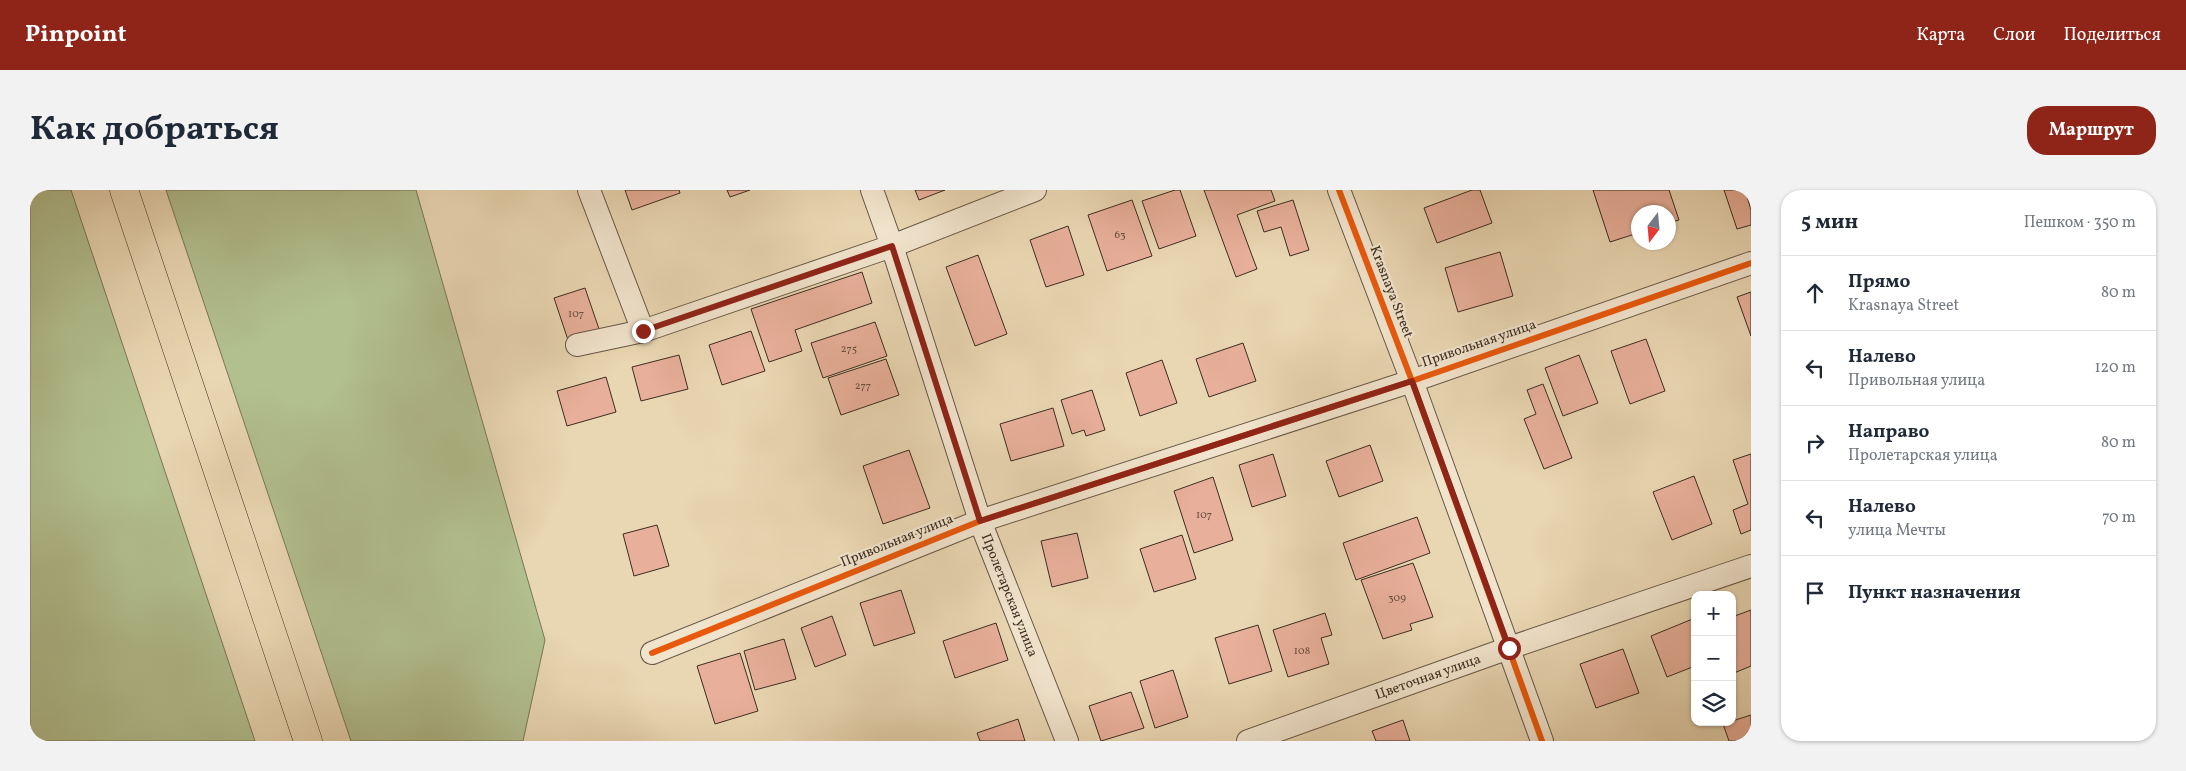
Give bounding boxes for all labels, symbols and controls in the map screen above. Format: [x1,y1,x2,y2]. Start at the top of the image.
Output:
text: Pinpoint [25,18,127,52]
text: Карта [1917,23,1965,48]
text: Слои [1993,23,2035,48]
text: Поделиться [2063,23,2161,48]
text: Как добраться [30,106,279,154]
button: Маршрут [2027,106,2156,155]
north arrow [1631,205,1676,250]
text: 5 мин [1801,208,1858,237]
text: Пешком · 350 m [2024,212,2136,234]
house number: 63 [1114,228,1126,243]
street label: Krasnaya Street [1365,243,1417,341]
text: Прямо [1848,269,1910,295]
icon: ahead [1801,279,1829,307]
text: 80 m [2101,282,2136,304]
text: Krasnaya Street [1848,295,1959,317]
house number: 107 [568,307,584,322]
street label: Привольная улица [1419,315,1539,373]
route end [632,320,655,343]
house number: 275 [841,342,857,357]
text: Налево [1848,344,1916,370]
icon: left [1801,354,1829,382]
text: 120 m [2094,357,2136,379]
text: Привольная улица [1848,370,1985,392]
house number: 277 [855,379,871,394]
text: Направо [1848,419,1930,445]
icon: right [1801,429,1829,457]
text: 80 m [2101,432,2136,454]
text: Пролетарская улица [1848,445,1998,467]
text: Налево [1848,494,1916,520]
icon: left [1801,504,1829,532]
text: 70 m [2102,507,2136,529]
house number: 107 [1196,508,1212,523]
street label: Привольная улица [838,510,956,572]
text: улица Мечты [1848,520,1946,542]
street label: Пролетарская улица [976,531,1042,660]
icon: arrive [1801,579,1829,607]
text: Пункт назначения [1848,580,2021,606]
house number: 309 [1388,591,1406,606]
map controls [1691,591,1736,726]
button: + [1691,591,1736,636]
button: − [1691,636,1736,681]
route start [1498,637,1521,660]
house number: 108 [1294,644,1311,659]
street label: Цветочная улица [1372,649,1483,704]
button: layers [1691,681,1736,726]

